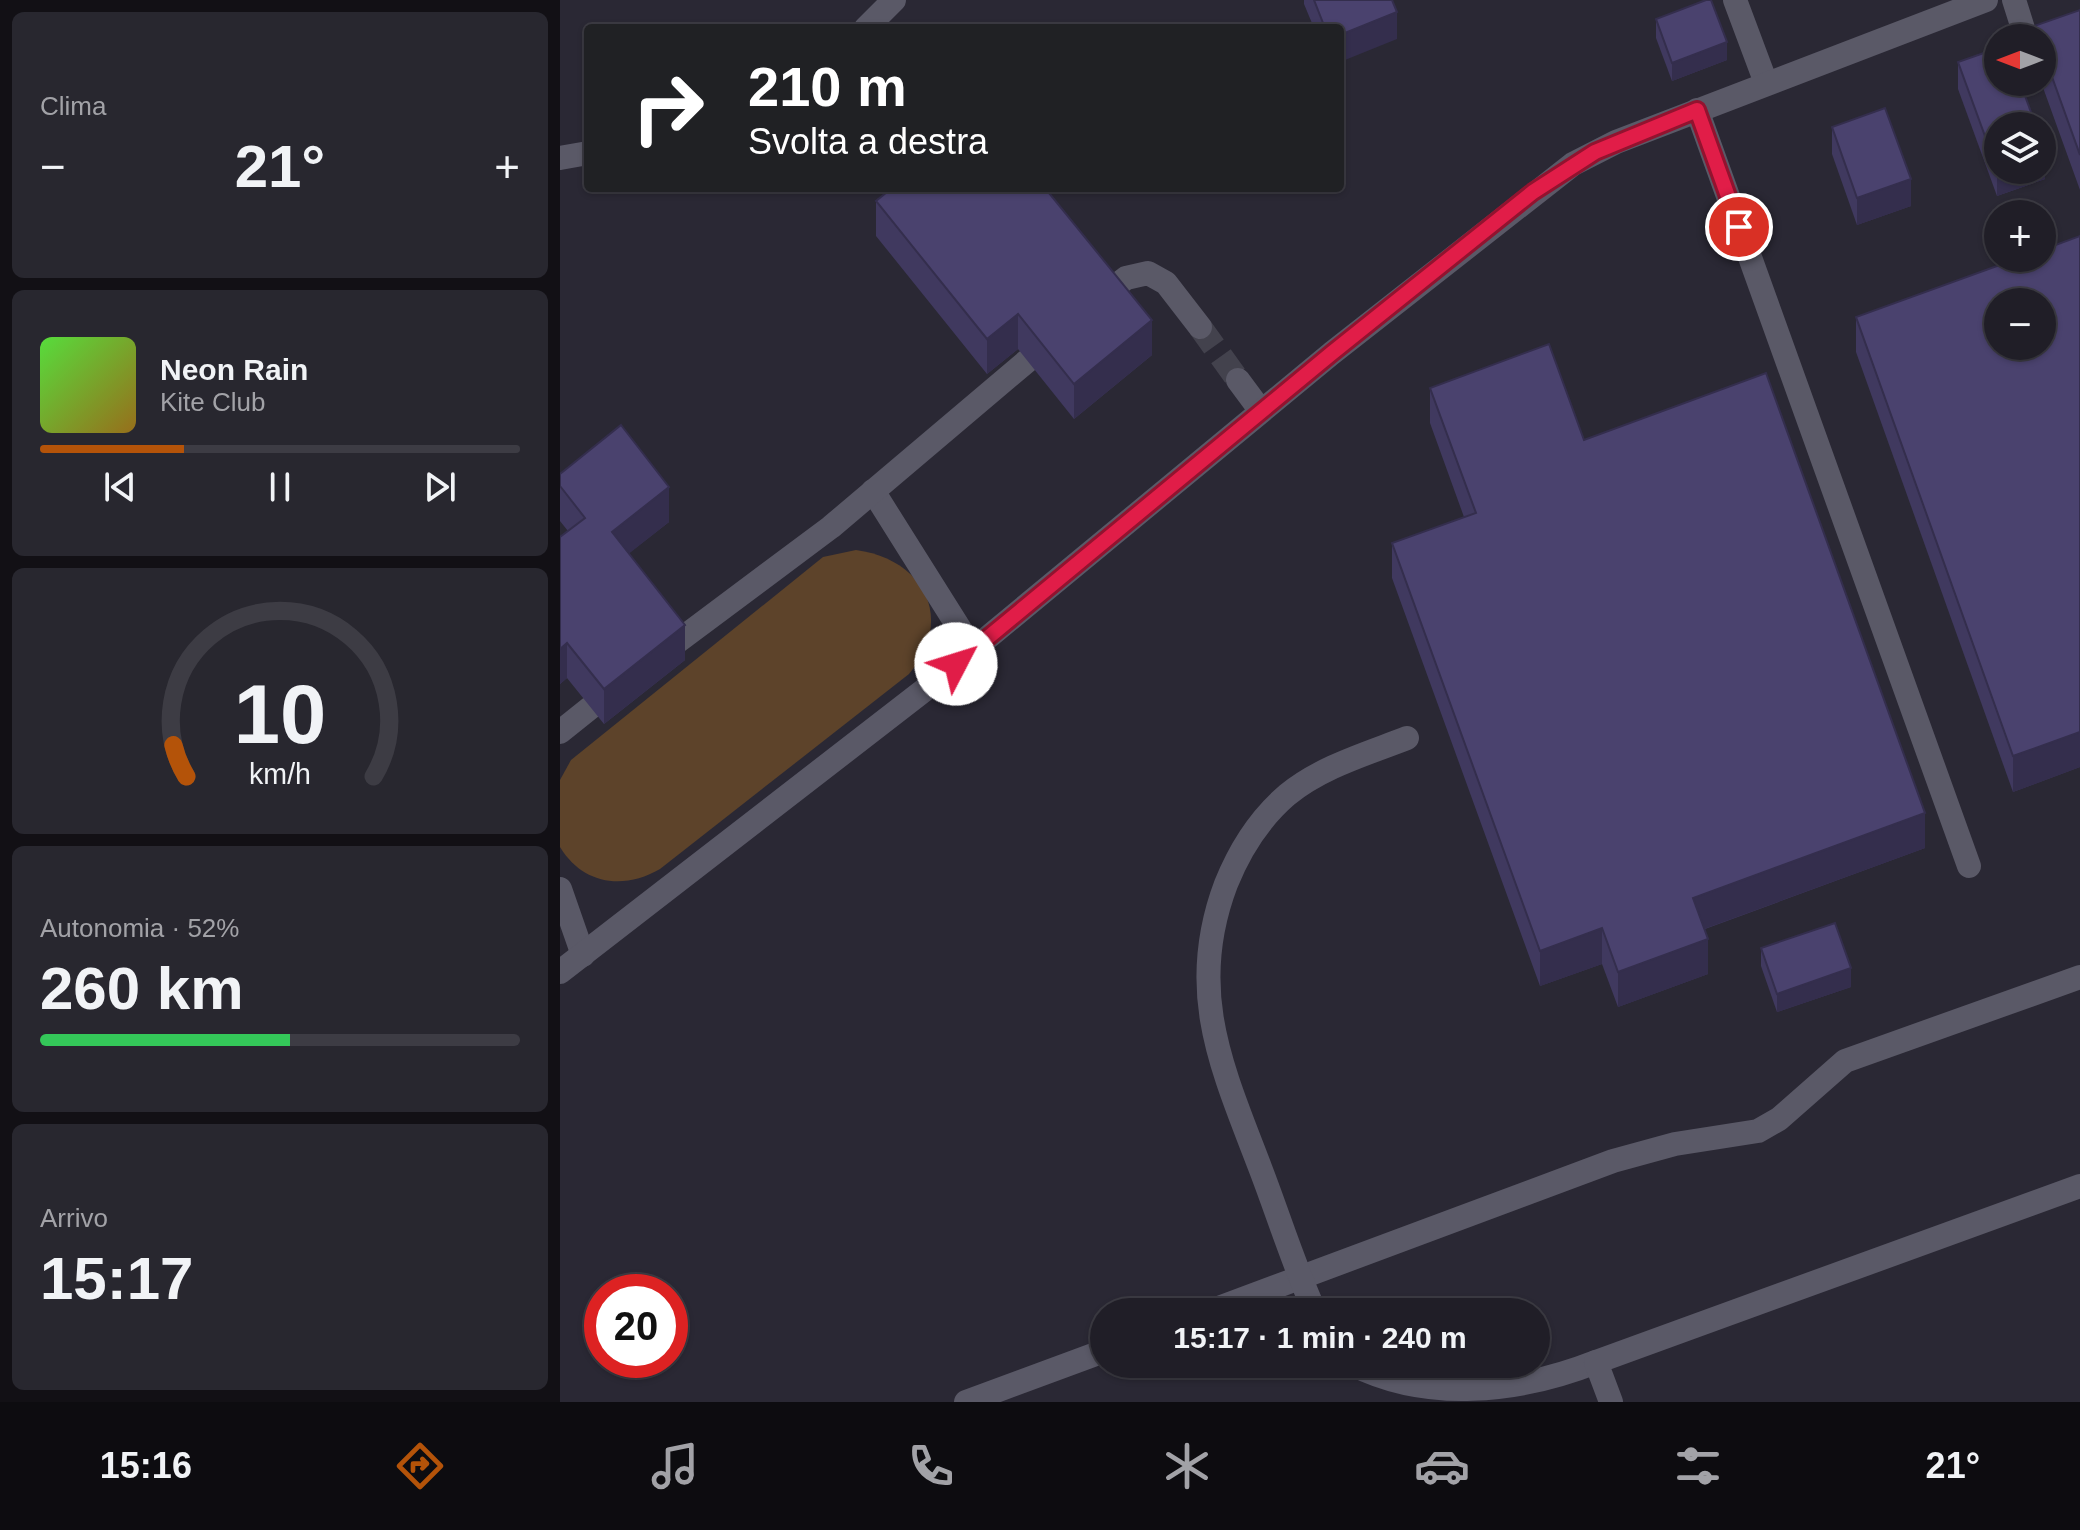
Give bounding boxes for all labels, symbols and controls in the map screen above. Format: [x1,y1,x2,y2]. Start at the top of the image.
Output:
north arrow [1984,24,2056,96]
map controls [1984,24,2056,360]
text: 210 m [748,55,907,118]
icon: right [616,56,720,160]
text: Clima [40,91,106,121]
button: layers [1984,112,2056,184]
text: Svolta a destra [748,121,988,162]
text: 21° [235,133,325,200]
text: − [40,142,66,191]
text: + [494,142,520,191]
pin [1705,193,1773,261]
button: + [1984,200,2056,272]
icon: arrive [1717,205,1761,249]
button: − [1984,288,2056,360]
text: Neon Rain [160,353,308,386]
text: Kite Club [160,387,266,417]
icon: previous [98,465,142,509]
icon: pause [258,465,302,509]
icon: next [418,465,462,509]
position arrow [914,622,998,706]
text: 10 [234,668,326,761]
text: km/h [249,758,311,790]
text: Autonomia · 52% [40,913,239,943]
text: 260 km [40,955,244,1022]
text: Arrivo [40,1203,108,1233]
text: 15:17 [40,1245,193,1312]
speed limit sign: 20 [584,1274,688,1378]
text: 15:17 · 1 min · 240 m [1173,1321,1467,1354]
icon: directions [392,1438,448,1494]
icon: music [647,1438,703,1494]
icon: phone [903,1438,959,1494]
icon: climate [1159,1438,1215,1494]
icon: car [1414,1438,1470,1494]
icon: filters [1670,1438,1726,1494]
text: 15:16 [100,1445,192,1486]
text: 21° [1926,1445,1980,1486]

